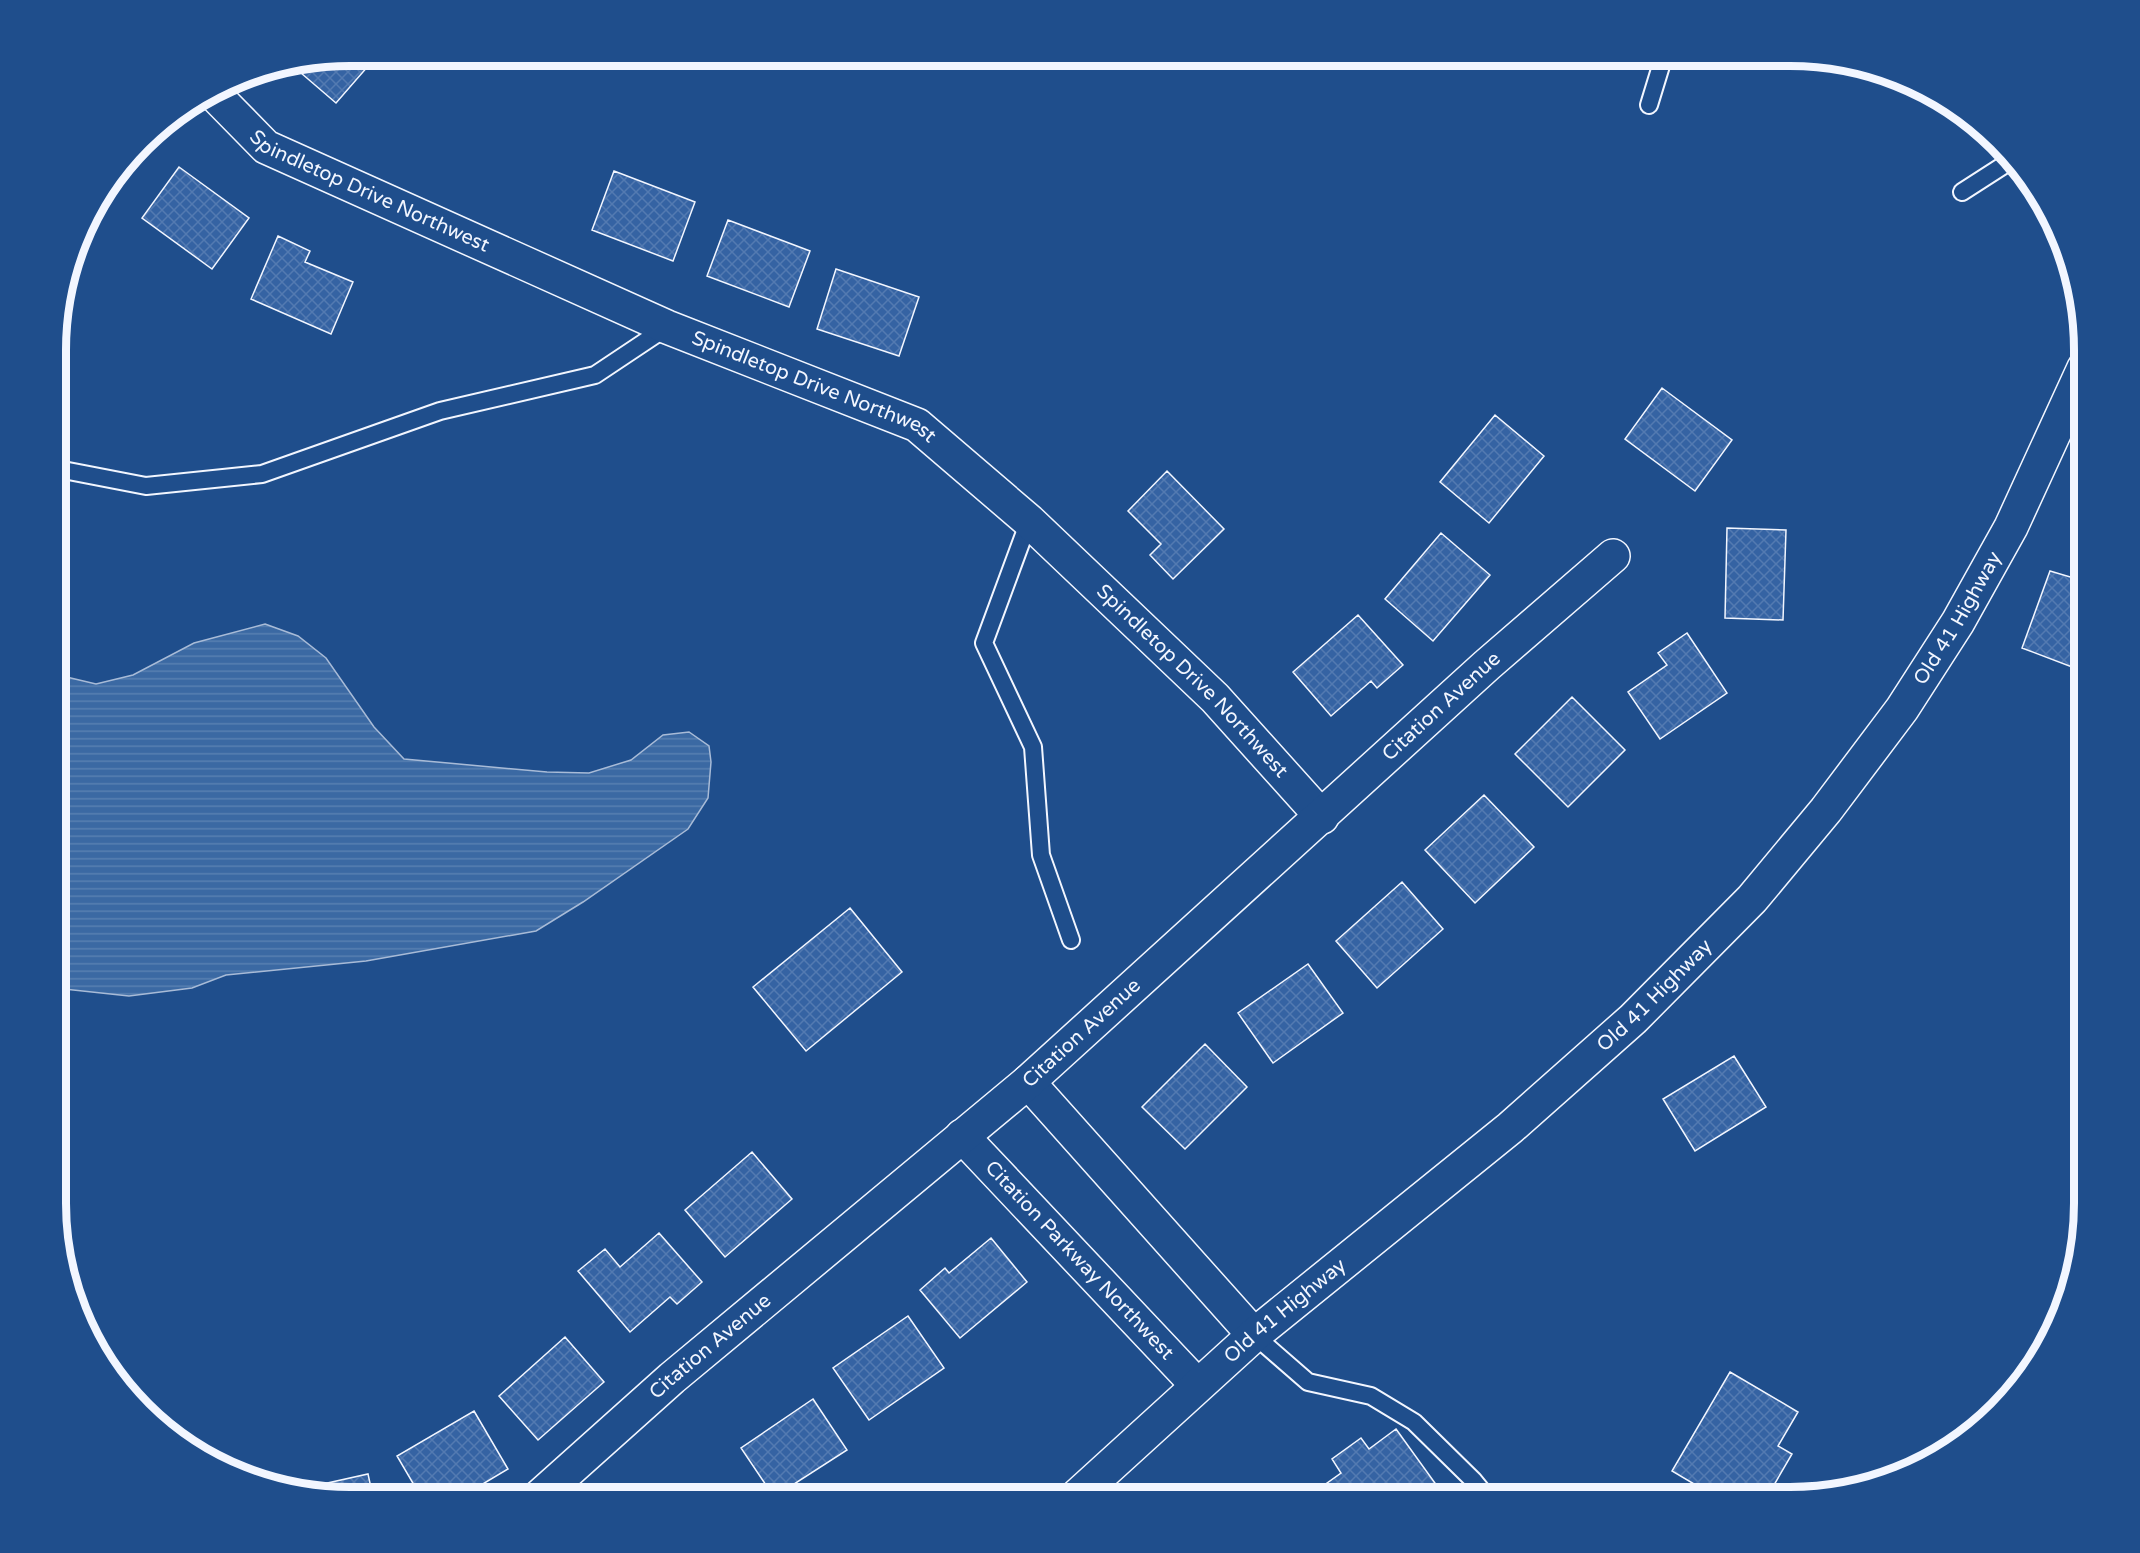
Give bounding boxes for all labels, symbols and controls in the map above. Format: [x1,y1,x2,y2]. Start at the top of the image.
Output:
street label: Spindletop Drive Northwest [244,125,493,258]
street label: Spindletop Drive Northwest [688,326,941,448]
street label: Old 41 Highway [1909,547,2007,689]
street label: Spindletop Drive Northwest [1091,580,1293,783]
street label: Citation Avenue [1377,647,1506,766]
street label: Old 41 Highway [1592,934,1717,1057]
street label: Citation Avenue [1018,973,1146,1093]
street label: Citation Parkway Northwest [980,1156,1179,1365]
street label: Old 41 Highway [1219,1253,1351,1368]
street label: Citation Avenue [645,1289,776,1404]

